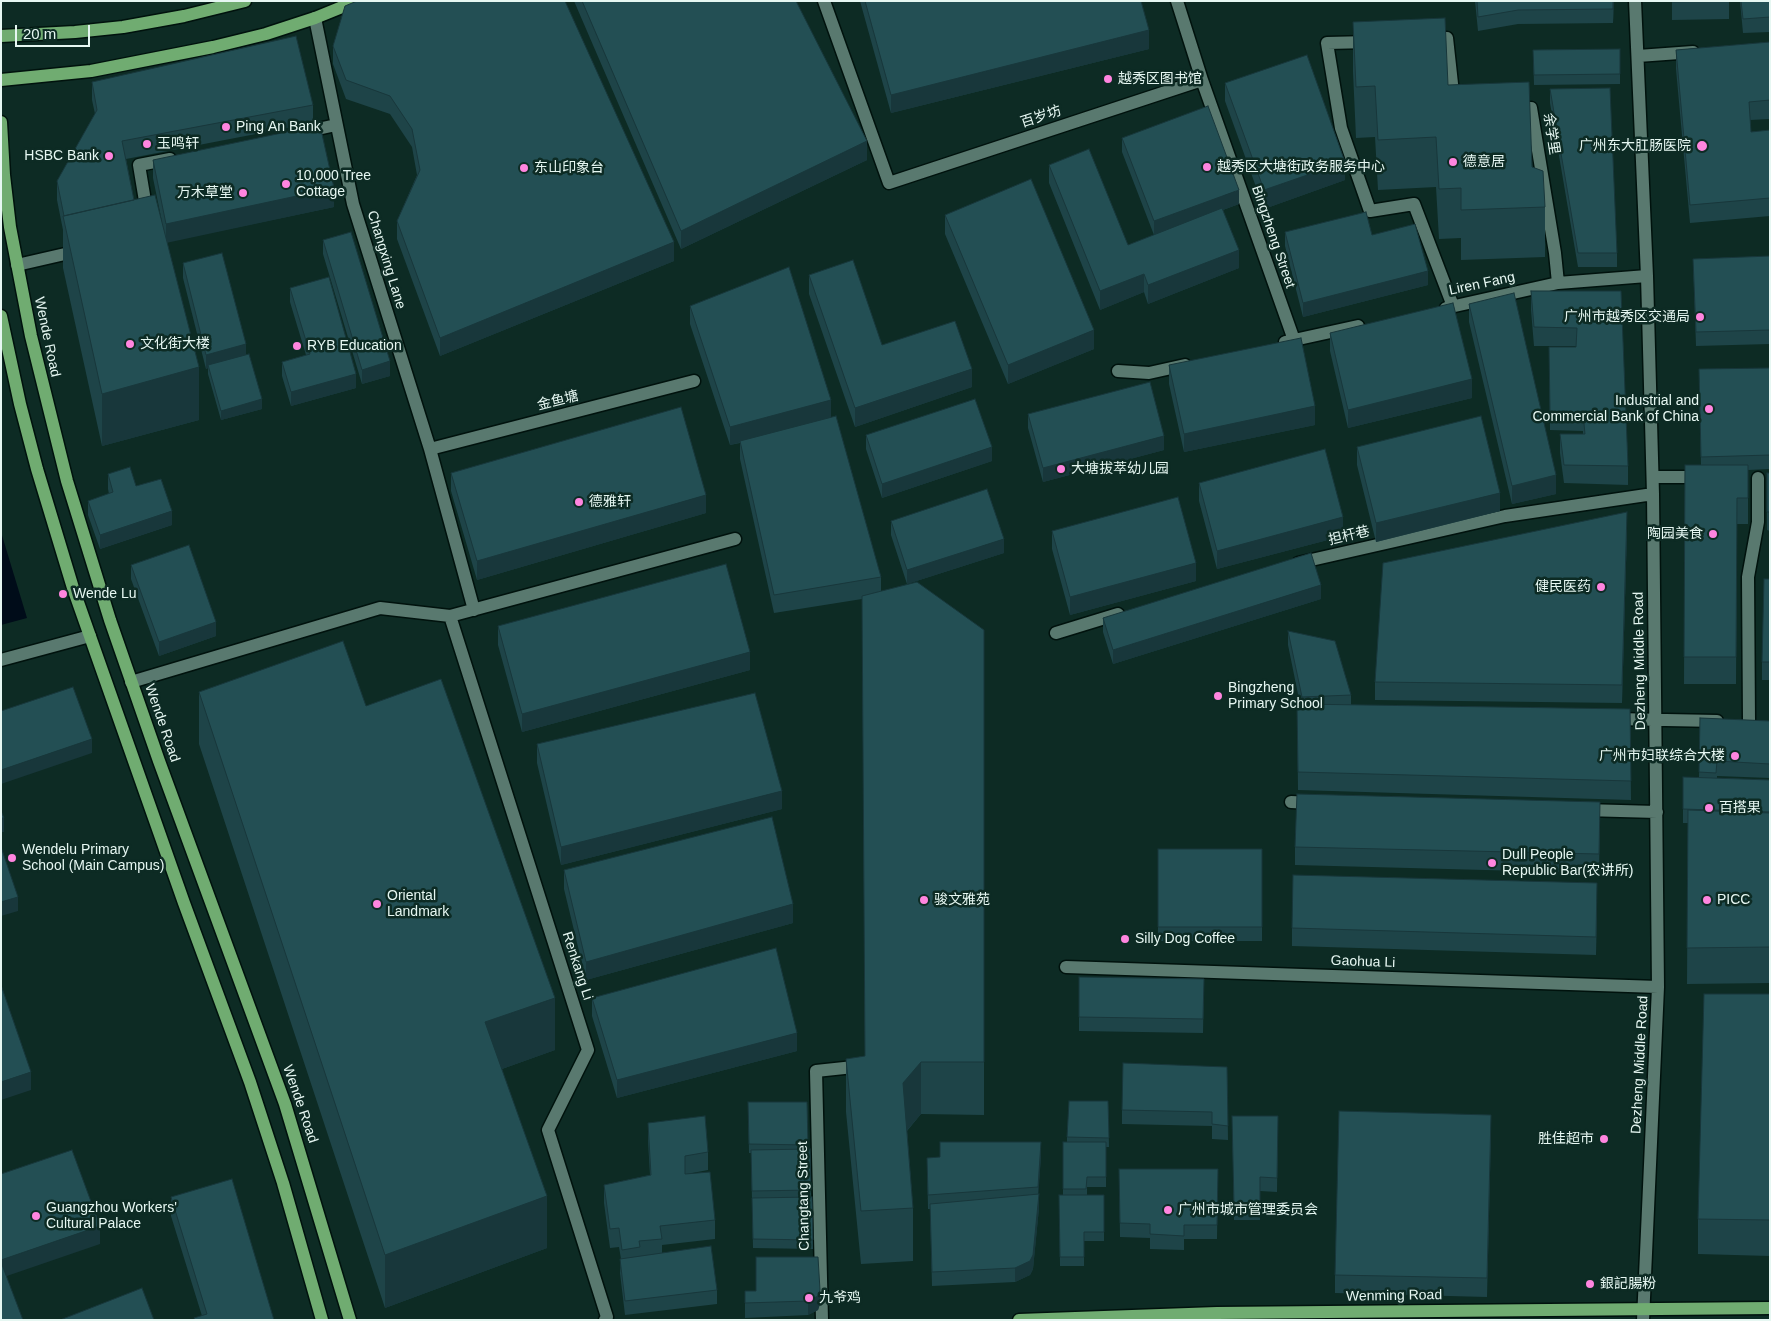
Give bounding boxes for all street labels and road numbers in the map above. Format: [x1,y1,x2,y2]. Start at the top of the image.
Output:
street label: 百岁坊 [1018,103,1064,131]
street label: 余学里 [1539,112,1563,156]
street label: Bingzheng Street [1248,183,1298,291]
street label: Changxing Lane [363,209,409,311]
street label: Liren Fang [1448,269,1516,299]
street label: Wende Road [30,295,64,379]
street label: 金鱼塘 [536,388,580,414]
street label: 担杆巷 [1327,523,1371,549]
street label: Dezheng Middle Road [1630,592,1650,730]
street label: Wende Road [141,682,183,764]
street label: Renkang Li [558,930,596,1002]
street label: Gaohua Li [1330,952,1396,972]
street label: Dezheng Middle Road [1628,995,1652,1135]
street label: Wende Road [279,1063,321,1145]
street label: Changtang Street [795,1141,813,1251]
street label: Wenming Road [1346,1287,1442,1305]

